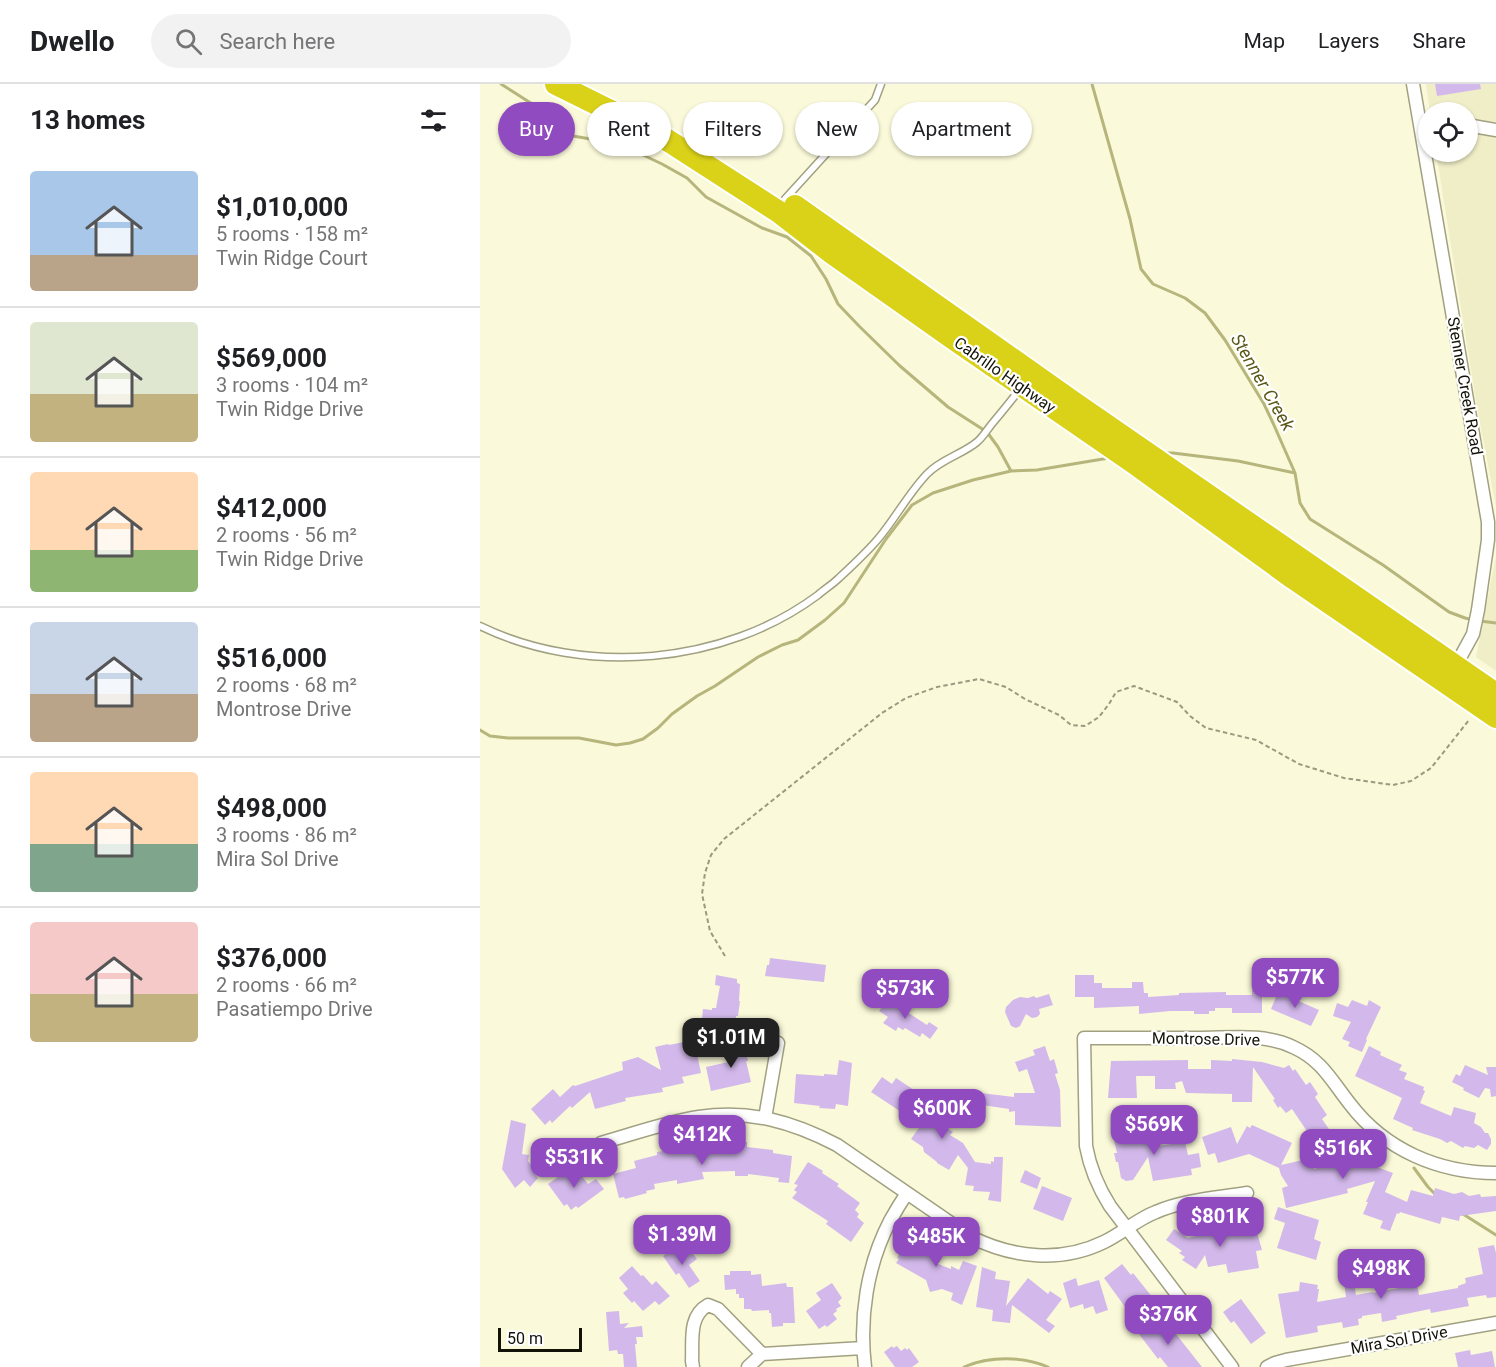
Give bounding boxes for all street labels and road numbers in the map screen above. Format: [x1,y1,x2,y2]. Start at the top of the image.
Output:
street label: Stenner Creek Road [1443,315,1487,457]
street label: Cabrillo Highway [951,333,1060,417]
street label: Montrose Drive [1152,1029,1260,1049]
street label: Mira Sol Drive [1349,1322,1449,1358]

